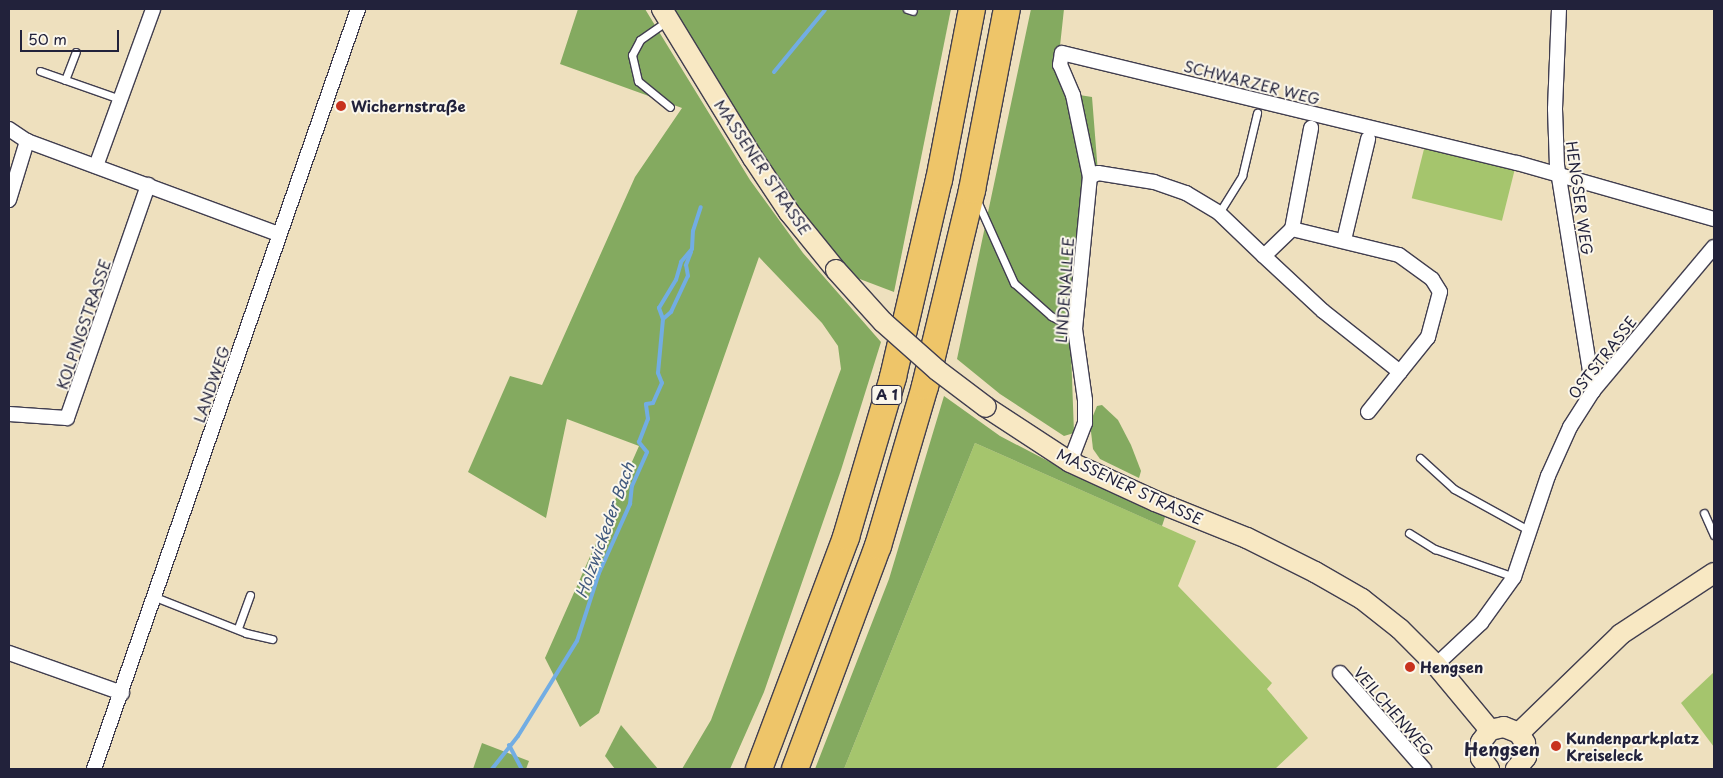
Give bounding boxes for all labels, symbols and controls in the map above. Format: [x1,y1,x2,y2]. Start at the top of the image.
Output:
scale bar [22,20,121,52]
text: 50 m [28,27,67,50]
street label: SCHWARZER WEG [1181,56,1323,108]
street label: MASSENER STRASSE [711,96,815,238]
place label: Wichernstraße [351,97,466,115]
marker: Wichernstraße [335,100,347,112]
street label: HENGSER WEG [1563,139,1597,257]
street label: LINDENALLEE [1051,237,1077,343]
street label: KOLPINGSTRASSE [52,257,114,391]
street label: OSTSTRASSE [1564,312,1640,402]
street label: LANDWEG [189,343,233,425]
road number: A 1 [871,384,903,406]
street label: MASSENER STRASSE [1054,444,1206,528]
water label: Holzwickeder Bach [570,459,638,601]
place label: Hengsen [1420,658,1483,676]
marker: Hengsen [1404,661,1416,673]
street label: VEILCHENWEG [1350,663,1438,759]
place label: Kundenparkplatz Kreiseleck [1566,728,1699,763]
district label: Hengsen [1464,738,1540,760]
marker: Kundenparkplatz Kreiseleck [1550,740,1562,752]

